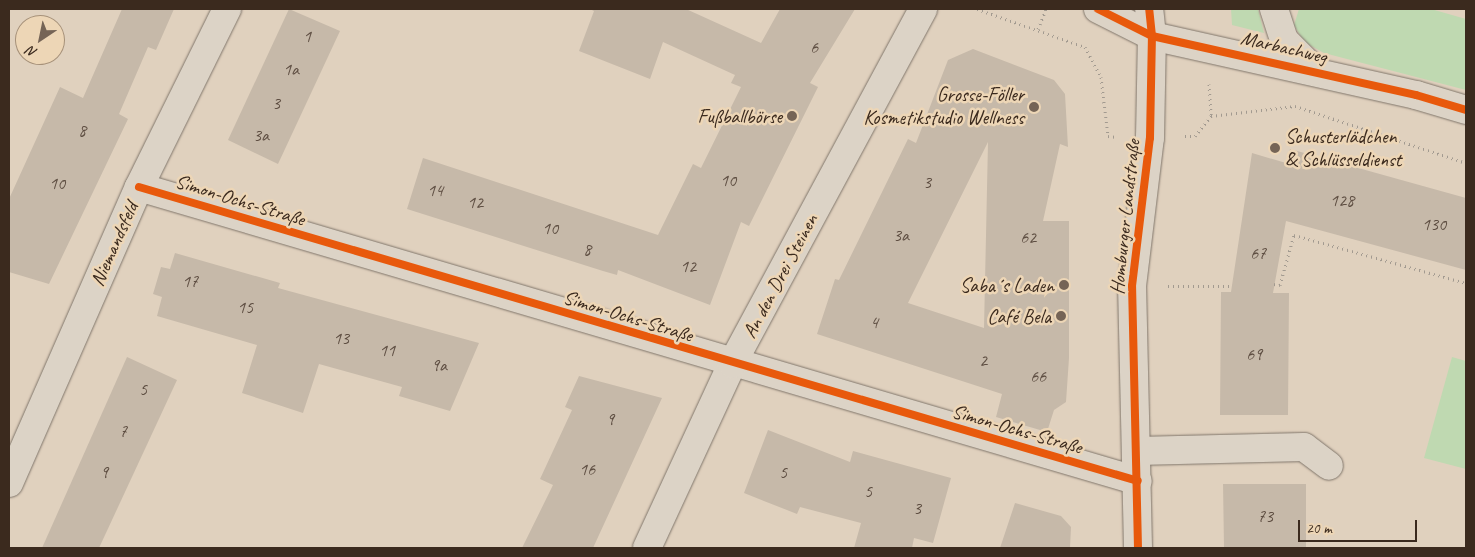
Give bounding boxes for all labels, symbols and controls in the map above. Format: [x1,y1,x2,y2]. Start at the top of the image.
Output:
north arrow [15,15,65,65]
house number: 1 [303,25,311,47]
street label: Marbachweg [1239,25,1329,69]
house number: 6 [810,36,818,58]
text: N [24,43,40,61]
house number: 1a [283,58,299,80]
place label: Grosse-Föller Kosmetikstudio Wellness [863,83,1024,130]
house number: 3 [272,92,280,114]
marker: Grosse-Föller Kosmetikstudio Wellness [1028,101,1040,113]
place label: Fußballbörse [697,104,782,128]
marker: Fußballbörse [786,110,798,122]
house number: 8 [78,119,86,141]
house number: 3a [253,124,269,146]
place label: Schusterlädchen & Schlüsseldienst [1285,124,1401,171]
street label: Homburger Landstraße [1105,138,1145,296]
marker: Schusterlädchen & Schlüsseldienst [1269,142,1281,154]
street label: Simon-Ochs-Straße [172,169,308,231]
house number: 10 [720,169,736,191]
house number: 3 [923,171,931,193]
house number: 10 [49,172,65,194]
house number: 14 [427,179,443,201]
house number: 128 [1330,189,1354,211]
house number: 12 [467,191,483,213]
street label: Niemandsfeld [85,198,143,290]
street label: An den Drei Steinen [737,210,823,342]
house number: 130 [1422,213,1446,235]
house number: 10 [542,217,558,239]
house number: 3a [893,224,909,246]
house number: 62 [1020,226,1036,248]
house number: 8 [583,238,591,260]
house number: 67 [1250,242,1266,264]
house number: 12 [680,255,696,277]
house number: 17 [182,270,198,292]
place label: Saba´s Laden [960,273,1054,297]
marker: Saba´s Laden [1058,279,1070,291]
street label: Simon-Ochs-Straße [560,285,696,347]
house number: 15 [237,296,253,318]
place label: Café Bela [987,304,1051,328]
marker: Café Bela [1055,310,1067,322]
house number: 4 [870,311,878,333]
house number: 13 [333,327,349,349]
house number: 11 [379,339,395,361]
house number: 69 [1246,343,1262,365]
house number: 2 [979,349,987,371]
house number: 9a [431,354,447,376]
house number: 66 [1030,365,1046,387]
house number: 5 [139,378,147,400]
street label: Simon-Ochs-Straße [949,399,1085,459]
house number: 9 [606,408,614,430]
house number: 7 [119,420,127,442]
house number: 16 [579,458,595,480]
house number: 9 [100,461,108,483]
house number: 5 [779,461,787,483]
house number: 5 [864,480,872,502]
house number: 3 [913,497,921,519]
house number: 73 [1257,505,1273,527]
scale bar [1300,510,1419,542]
text: 20 m [1306,519,1332,538]

